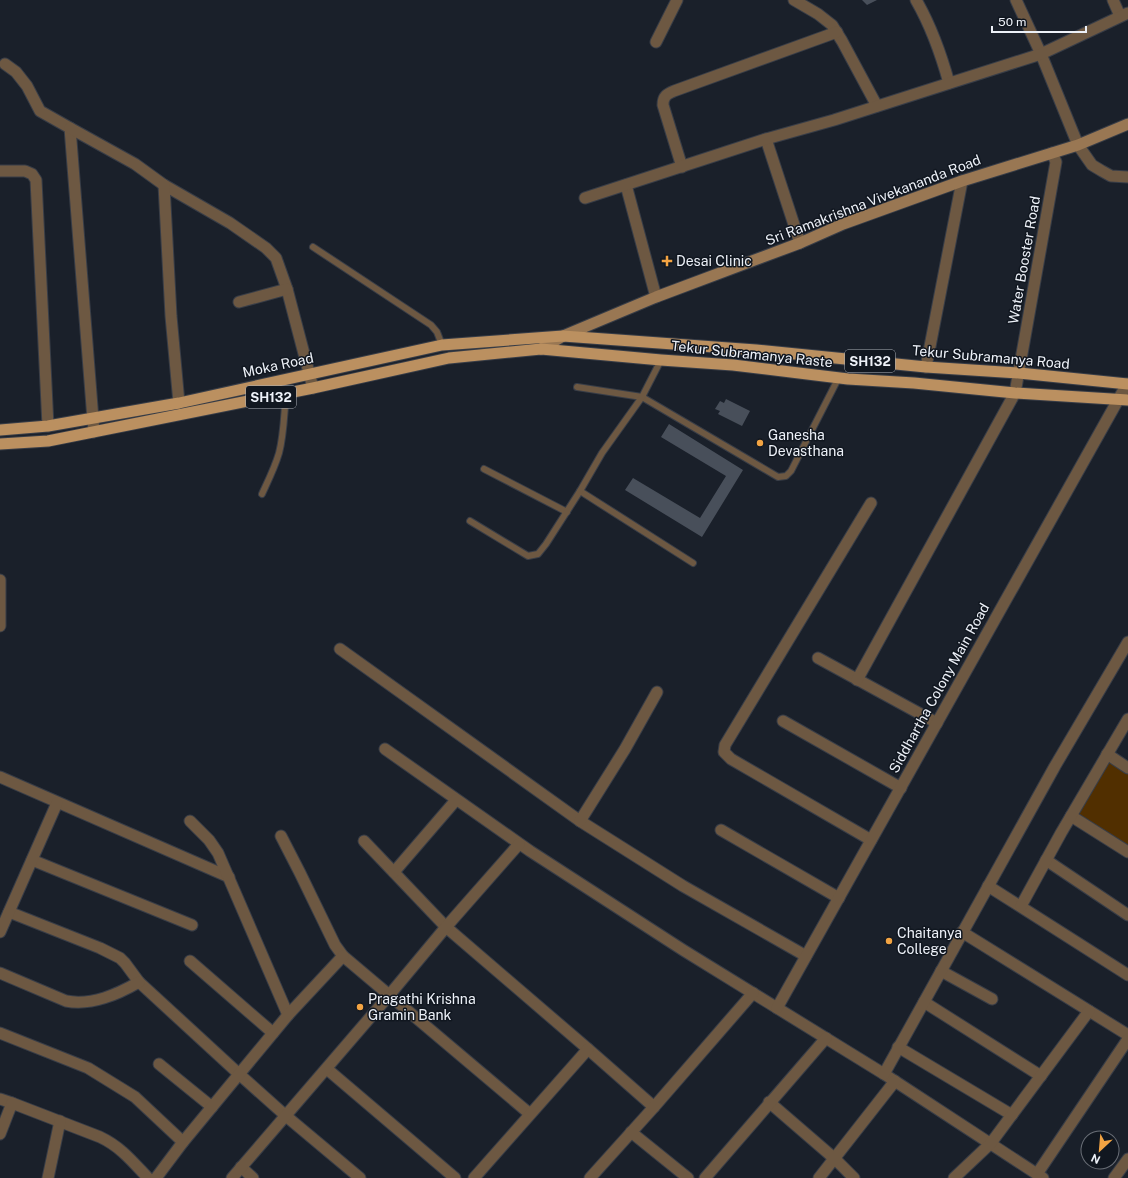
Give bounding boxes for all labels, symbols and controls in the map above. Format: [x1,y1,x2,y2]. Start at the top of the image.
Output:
scale bar [992,8,1086,34]
text: 50 m [998,15,1026,29]
street label: Sri Ramakrishna Vivekananda Road [763,151,983,249]
street label: Water Booster Road [1005,195,1043,325]
place label: Desai Clinic [676,253,752,269]
marker: Desai Clinic [661,255,673,267]
street label: Tekur Subramanya Raste [670,338,834,370]
street label: Tekur Subramanya Road [911,342,1071,372]
street label: Moka Road [241,350,315,380]
road number: SH132 [845,350,895,372]
road number: SH132 [246,386,296,408]
place label: Ganesha Devasthana [768,427,844,459]
marker: Ganesha Devasthana [755,438,765,448]
street label: Siddhartha Colony Main Road [886,600,992,776]
place label: Chaitanya College [897,925,962,957]
marker: Chaitanya College [884,936,894,946]
place label: Pragathi Krishna Gramin Bank [368,991,476,1023]
marker: Pragathi Krishna Gramin Bank [355,1002,365,1012]
north arrow [1080,1130,1120,1170]
text: N [1089,1152,1102,1166]

